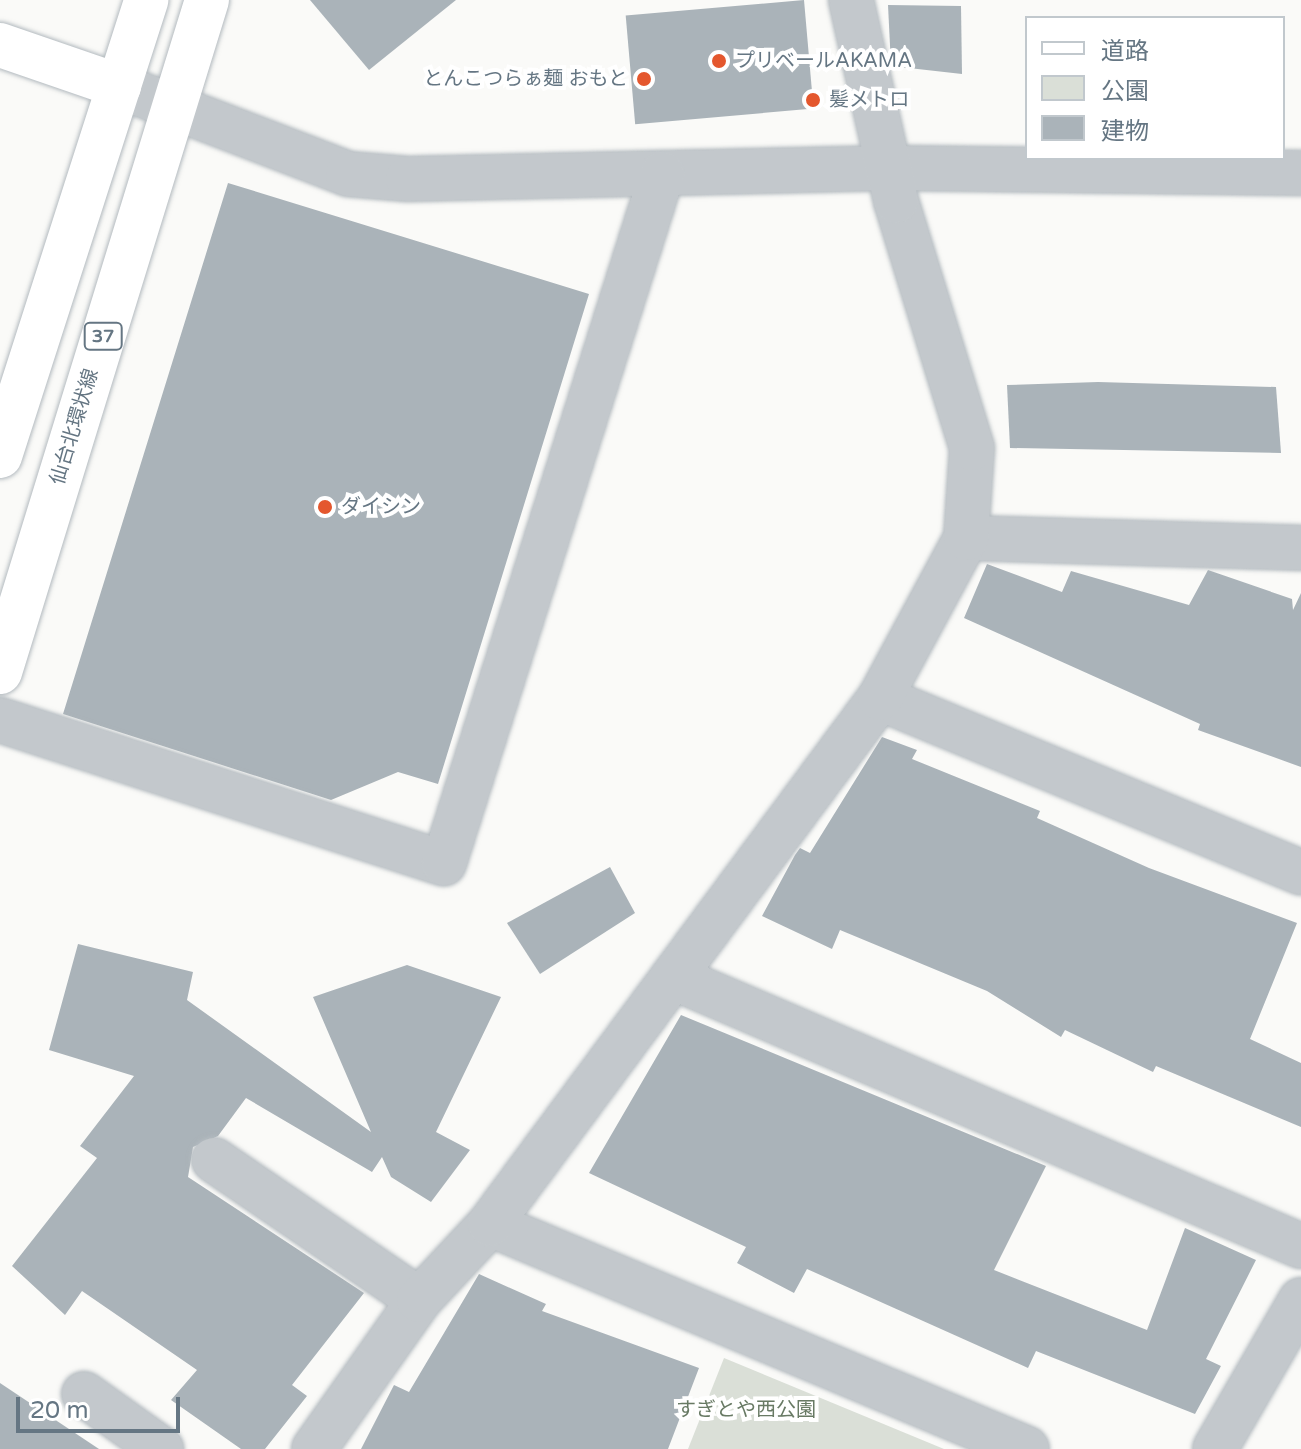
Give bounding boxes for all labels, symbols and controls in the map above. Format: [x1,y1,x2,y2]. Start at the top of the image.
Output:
legend [1025,16,1285,160]
text: 道路 [1101,37,1149,66]
place label: プリベールAKAMA [735,49,912,73]
marker: プリベールAKAMA [710,52,728,70]
place label: とんこつらぁ麺 おもと [423,67,628,91]
marker: とんこつらぁ麺 おもと [635,70,653,88]
text: 公園 [1101,77,1149,106]
place label: 髪メトロ [829,88,909,112]
marker: 髪メトロ [804,91,822,109]
text: 建物 [1101,117,1149,146]
road number: 37 [83,322,123,350]
street label: 仙台北環状線 [46,366,104,488]
place label: ダイシン [341,495,421,519]
marker: ダイシン [316,498,334,516]
scale bar [20,1381,184,1431]
text: 20 m [30,1396,88,1425]
park label: すぎとや西公園 [676,1398,816,1422]

